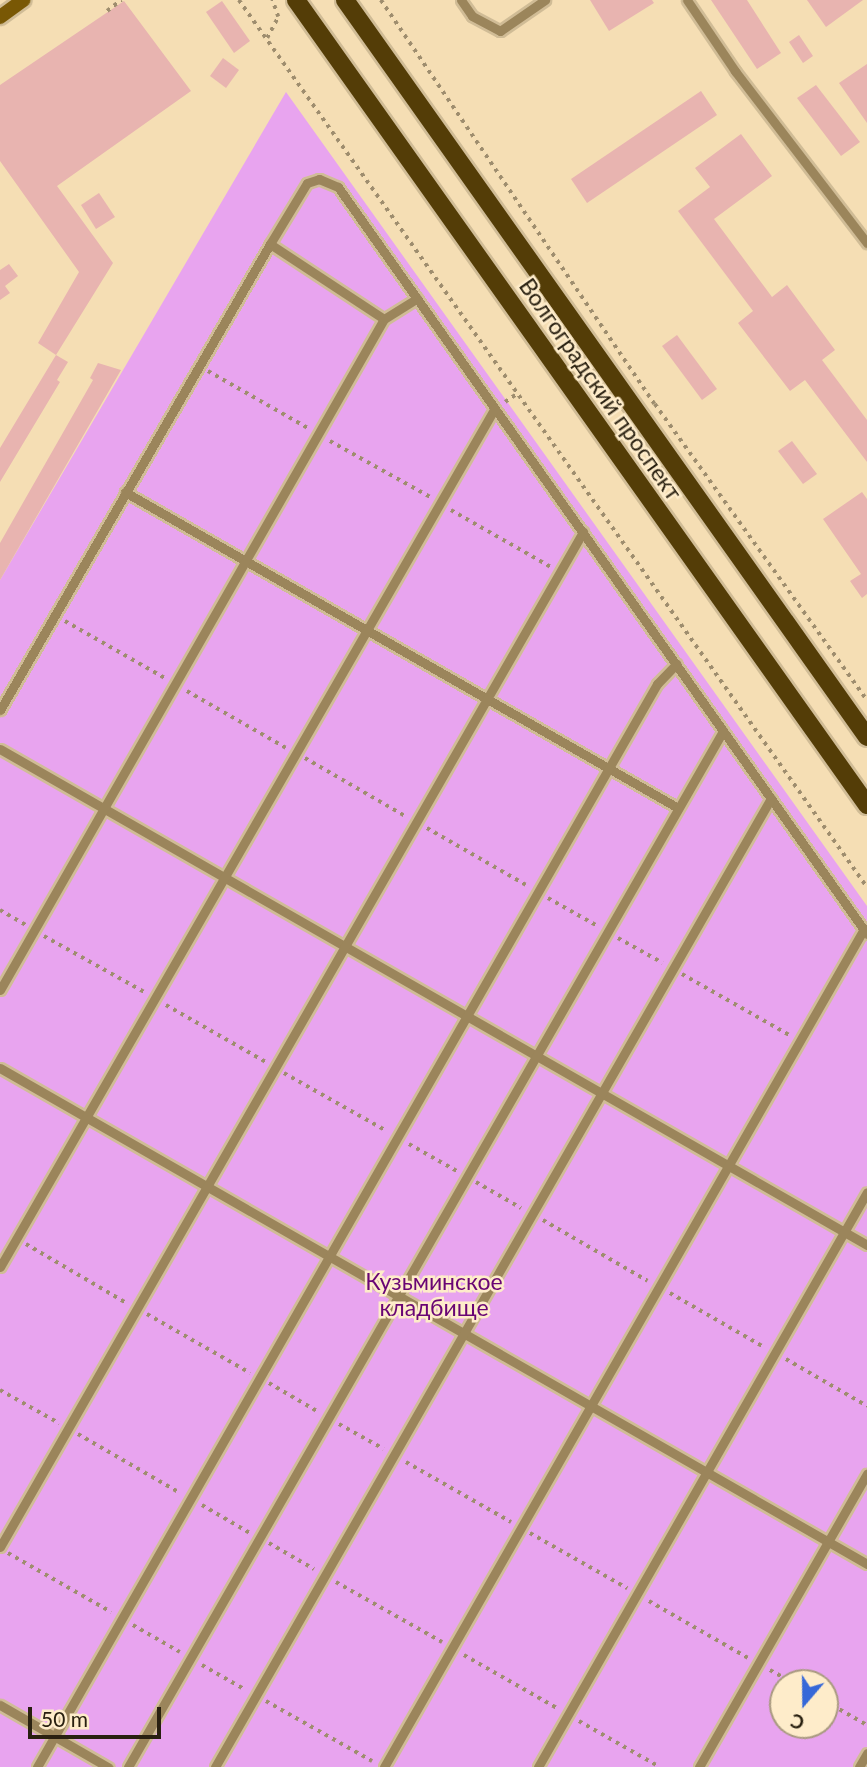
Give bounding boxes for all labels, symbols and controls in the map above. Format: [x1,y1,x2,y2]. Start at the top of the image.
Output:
street label: Волгоградский проспект [514,273,688,505]
park label: Кузьминское кладбище [365,1267,503,1321]
north arrow [769,1669,839,1739]
scale bar [32,1694,164,1738]
text: 50 m [41,1706,88,1731]
text: С [787,1709,807,1735]

